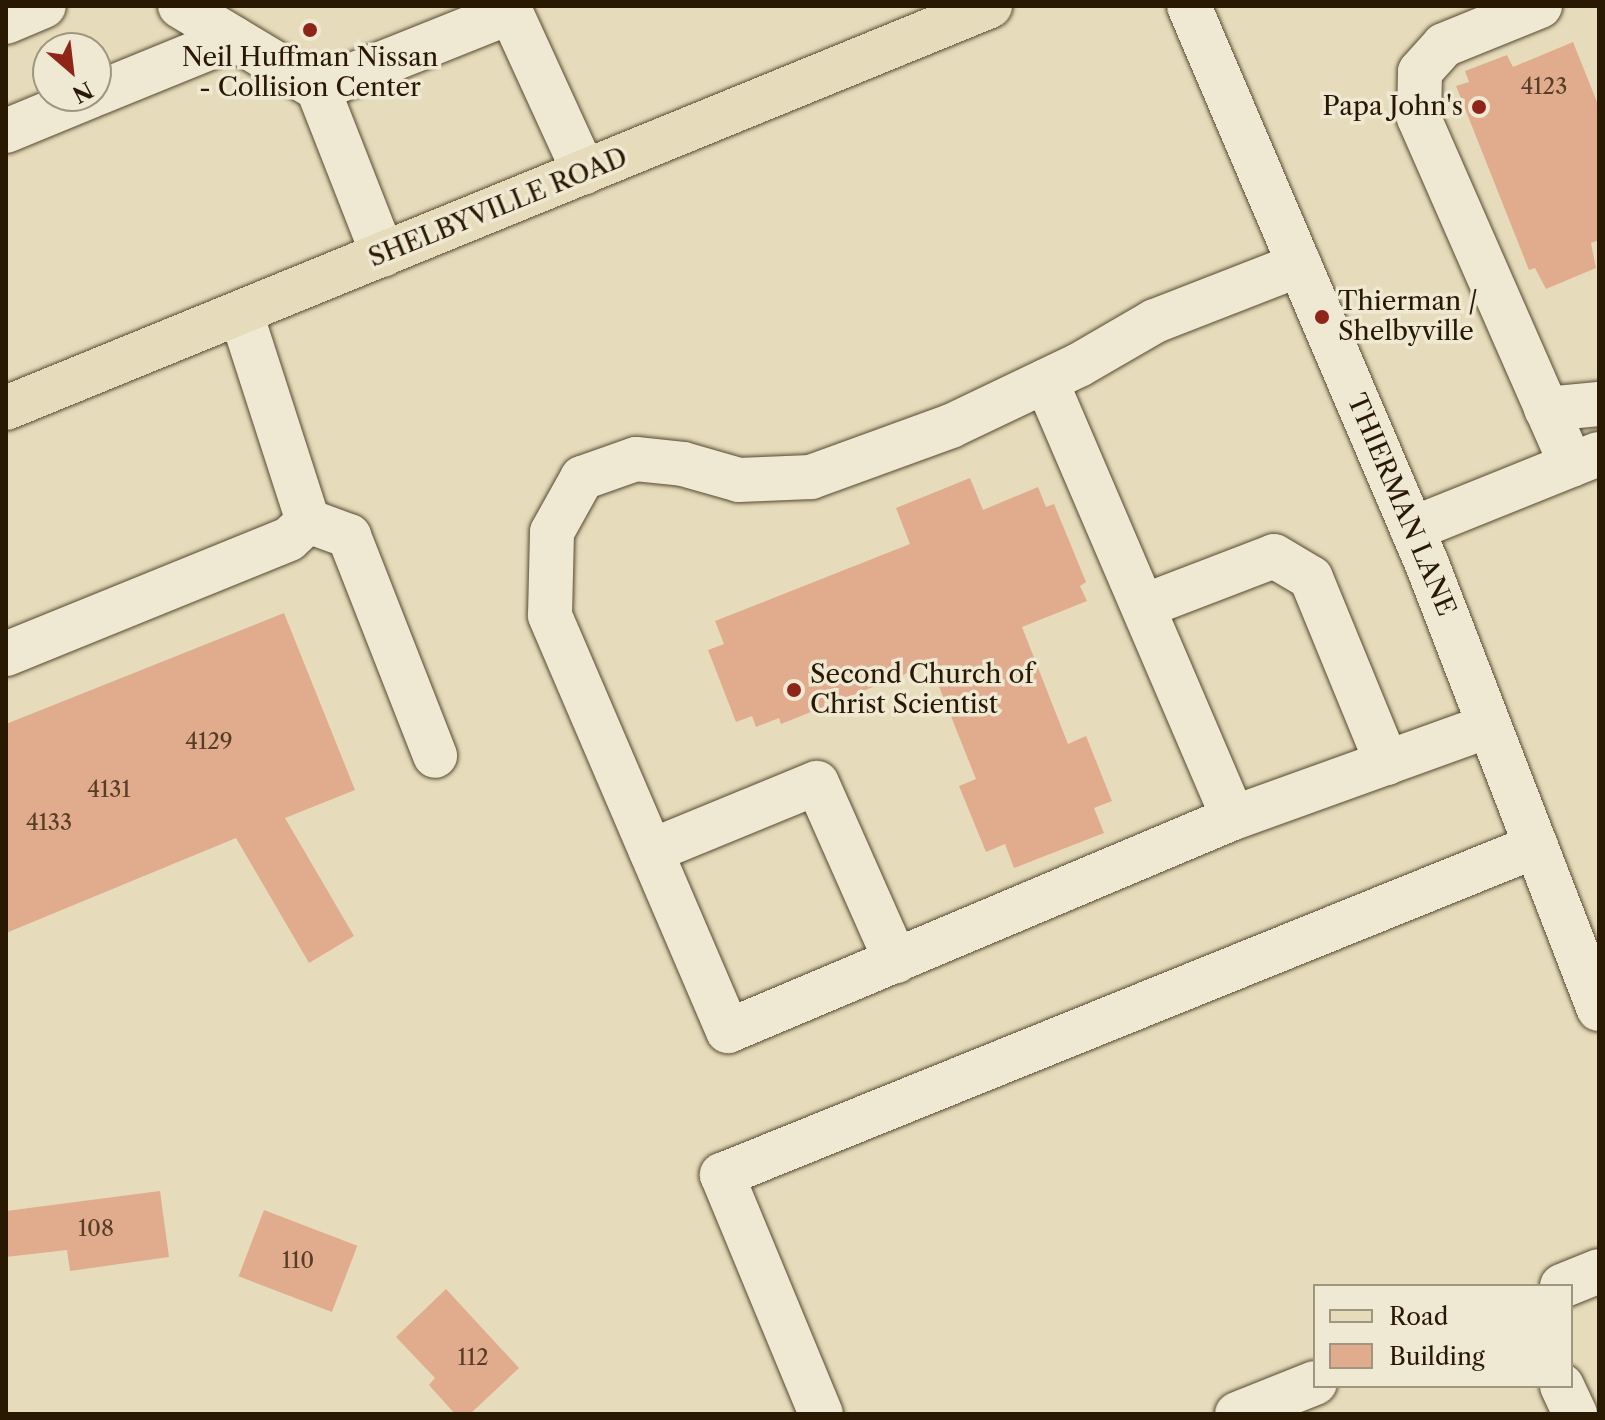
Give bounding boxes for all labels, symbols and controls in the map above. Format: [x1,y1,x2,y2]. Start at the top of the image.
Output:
marker: Neil Huffman Nissan - Collision Center [301,21,319,39]
north arrow [32,32,112,112]
place label: Neil Huffman Nissan - Collision Center [182,42,438,104]
house number: 4123 [1521,74,1567,100]
text: N [68,75,97,108]
place label: Papa John's [1322,91,1463,123]
marker: Papa John's [1470,98,1488,116]
street label: SHELBYVILLE ROAD [364,142,632,274]
place label: Thierman / Shelbyville [1338,286,1478,348]
marker: Thierman / Shelbyville [1313,308,1331,326]
street label: THIERMAN LANE [1340,389,1462,621]
place label: Second Church of Christ Scientist [810,659,1034,720]
marker: Second Church of Christ Scientist [785,681,803,699]
house number: 4129 [185,729,233,755]
house number: 4131 [87,777,131,803]
house number: 4133 [26,810,72,836]
house number: 108 [78,1216,114,1242]
house number: 110 [282,1248,314,1274]
legend [1313,1284,1573,1388]
text: Road [1389,1302,1448,1331]
text: Building [1389,1342,1485,1371]
house number: 112 [457,1345,489,1371]

